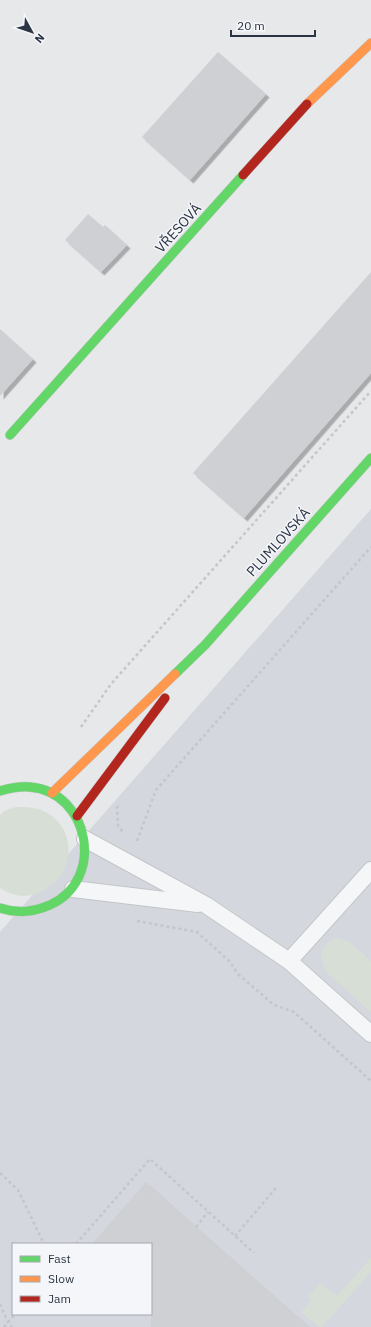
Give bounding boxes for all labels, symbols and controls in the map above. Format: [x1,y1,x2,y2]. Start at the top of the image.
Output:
north arrow [12,12,52,52]
scale bar [231,12,315,38]
text: 20 m [237,18,265,33]
text: N [32,31,48,46]
street label: VŘESOVÁ [150,199,205,256]
street label: PLUMLOVSKÁ [242,503,314,580]
legend [12,1243,152,1315]
text: Fast [48,1251,71,1266]
text: Slow [48,1271,74,1286]
text: Jam [48,1291,71,1306]

